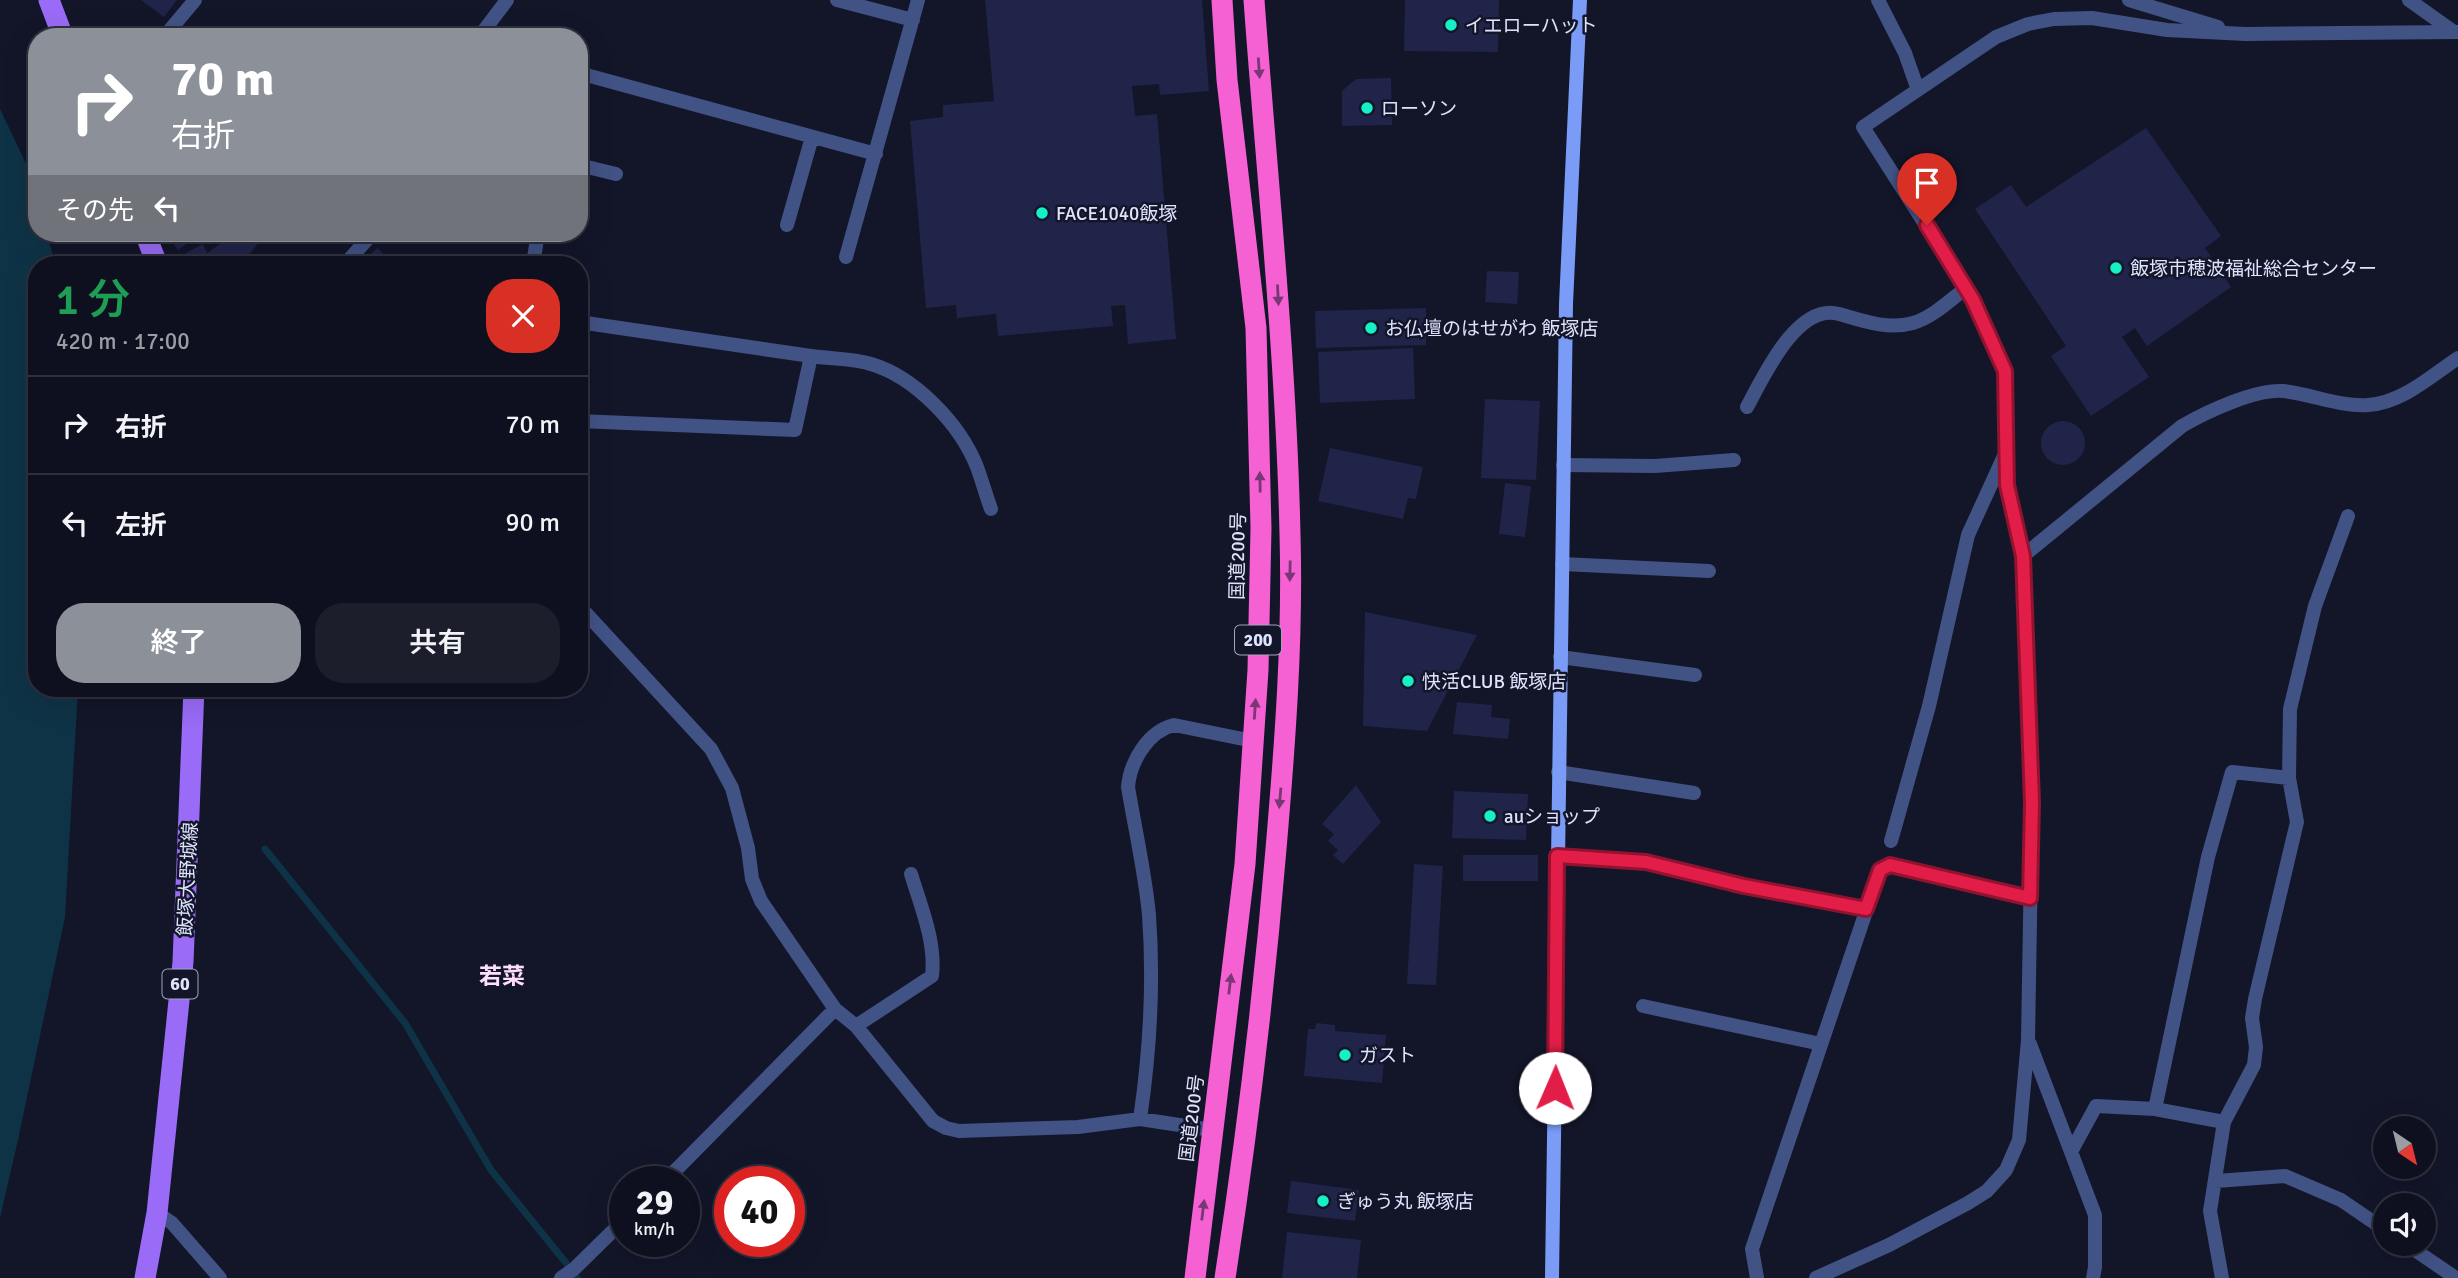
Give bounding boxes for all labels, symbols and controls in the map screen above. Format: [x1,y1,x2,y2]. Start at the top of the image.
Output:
place label: イエローハット [1465,14,1597,38]
marker: イエローハット [1443,17,1459,33]
text: 70 m [171,49,274,109]
icon: right [56,56,147,147]
one-way arrow [1254,57,1265,79]
place label: ローソン [1381,97,1457,121]
marker: ローソン [1359,100,1375,116]
text: 右折 [171,116,235,155]
pin [1897,153,1957,225]
icon: arrive [1908,164,1946,202]
icon: left [148,189,186,227]
text: その先 [56,195,134,227]
place label: FACE1040飯塚 [1056,202,1177,226]
marker: FACE1040飯塚 [1034,205,1050,221]
place label: 飯塚市穂波福祉総合センター [2130,257,2377,281]
marker: 飯塚市穂波福祉総合センター [2108,260,2124,276]
text: 1 分 [56,275,130,326]
button: close [486,279,560,353]
one-way arrow [1273,284,1284,306]
place label: お仏壇のはせがわ 飯塚店 [1385,317,1598,341]
marker: お仏壇のはせがわ 飯塚店 [1363,320,1379,336]
text: 420 m · 17:00 [56,327,190,356]
icon: right [56,406,94,444]
text: 70 m [505,409,560,441]
text: 右折 [115,412,167,444]
one-way arrow [1254,471,1265,493]
icon: left [56,504,94,542]
text: 90 m [505,507,560,539]
text: 左折 [115,510,167,542]
street label: 国道200号 [1225,512,1251,600]
one-way arrow [1284,560,1296,582]
button: 終了 [56,603,301,683]
button: 共有 [315,603,560,683]
road number: 200 [1235,626,1281,654]
place label: 快活CLUB 飯塚店 [1422,670,1566,694]
marker: 快活CLUB 飯塚店 [1400,673,1416,689]
one-way arrow [1250,698,1261,720]
one-way arrow [1274,787,1285,809]
place label: auショップ [1504,805,1600,829]
marker: auショップ [1482,808,1498,824]
street label: 飯塚大野城線 [173,821,203,937]
district label: 若菜 [479,962,525,991]
road number: 60 [162,970,198,999]
one-way arrow [1225,973,1236,995]
place label: ガスト [1359,1044,1416,1068]
marker: ガスト [1337,1047,1353,1063]
position arrow [1518,1051,1592,1125]
street label: 国道200号 [1175,1073,1209,1163]
north arrow [2373,1116,2436,1180]
map controls [2373,1116,2436,1256]
speed limit sign: 40 [714,1166,805,1257]
text: 29 [636,1181,673,1224]
place label: ぎゅう丸 飯塚店 [1337,1190,1474,1214]
marker: ぎゅう丸 飯塚店 [1315,1193,1331,1209]
button: sound [2373,1193,2436,1256]
one-way arrow [1197,1199,1208,1221]
text: km/h [634,1218,675,1240]

